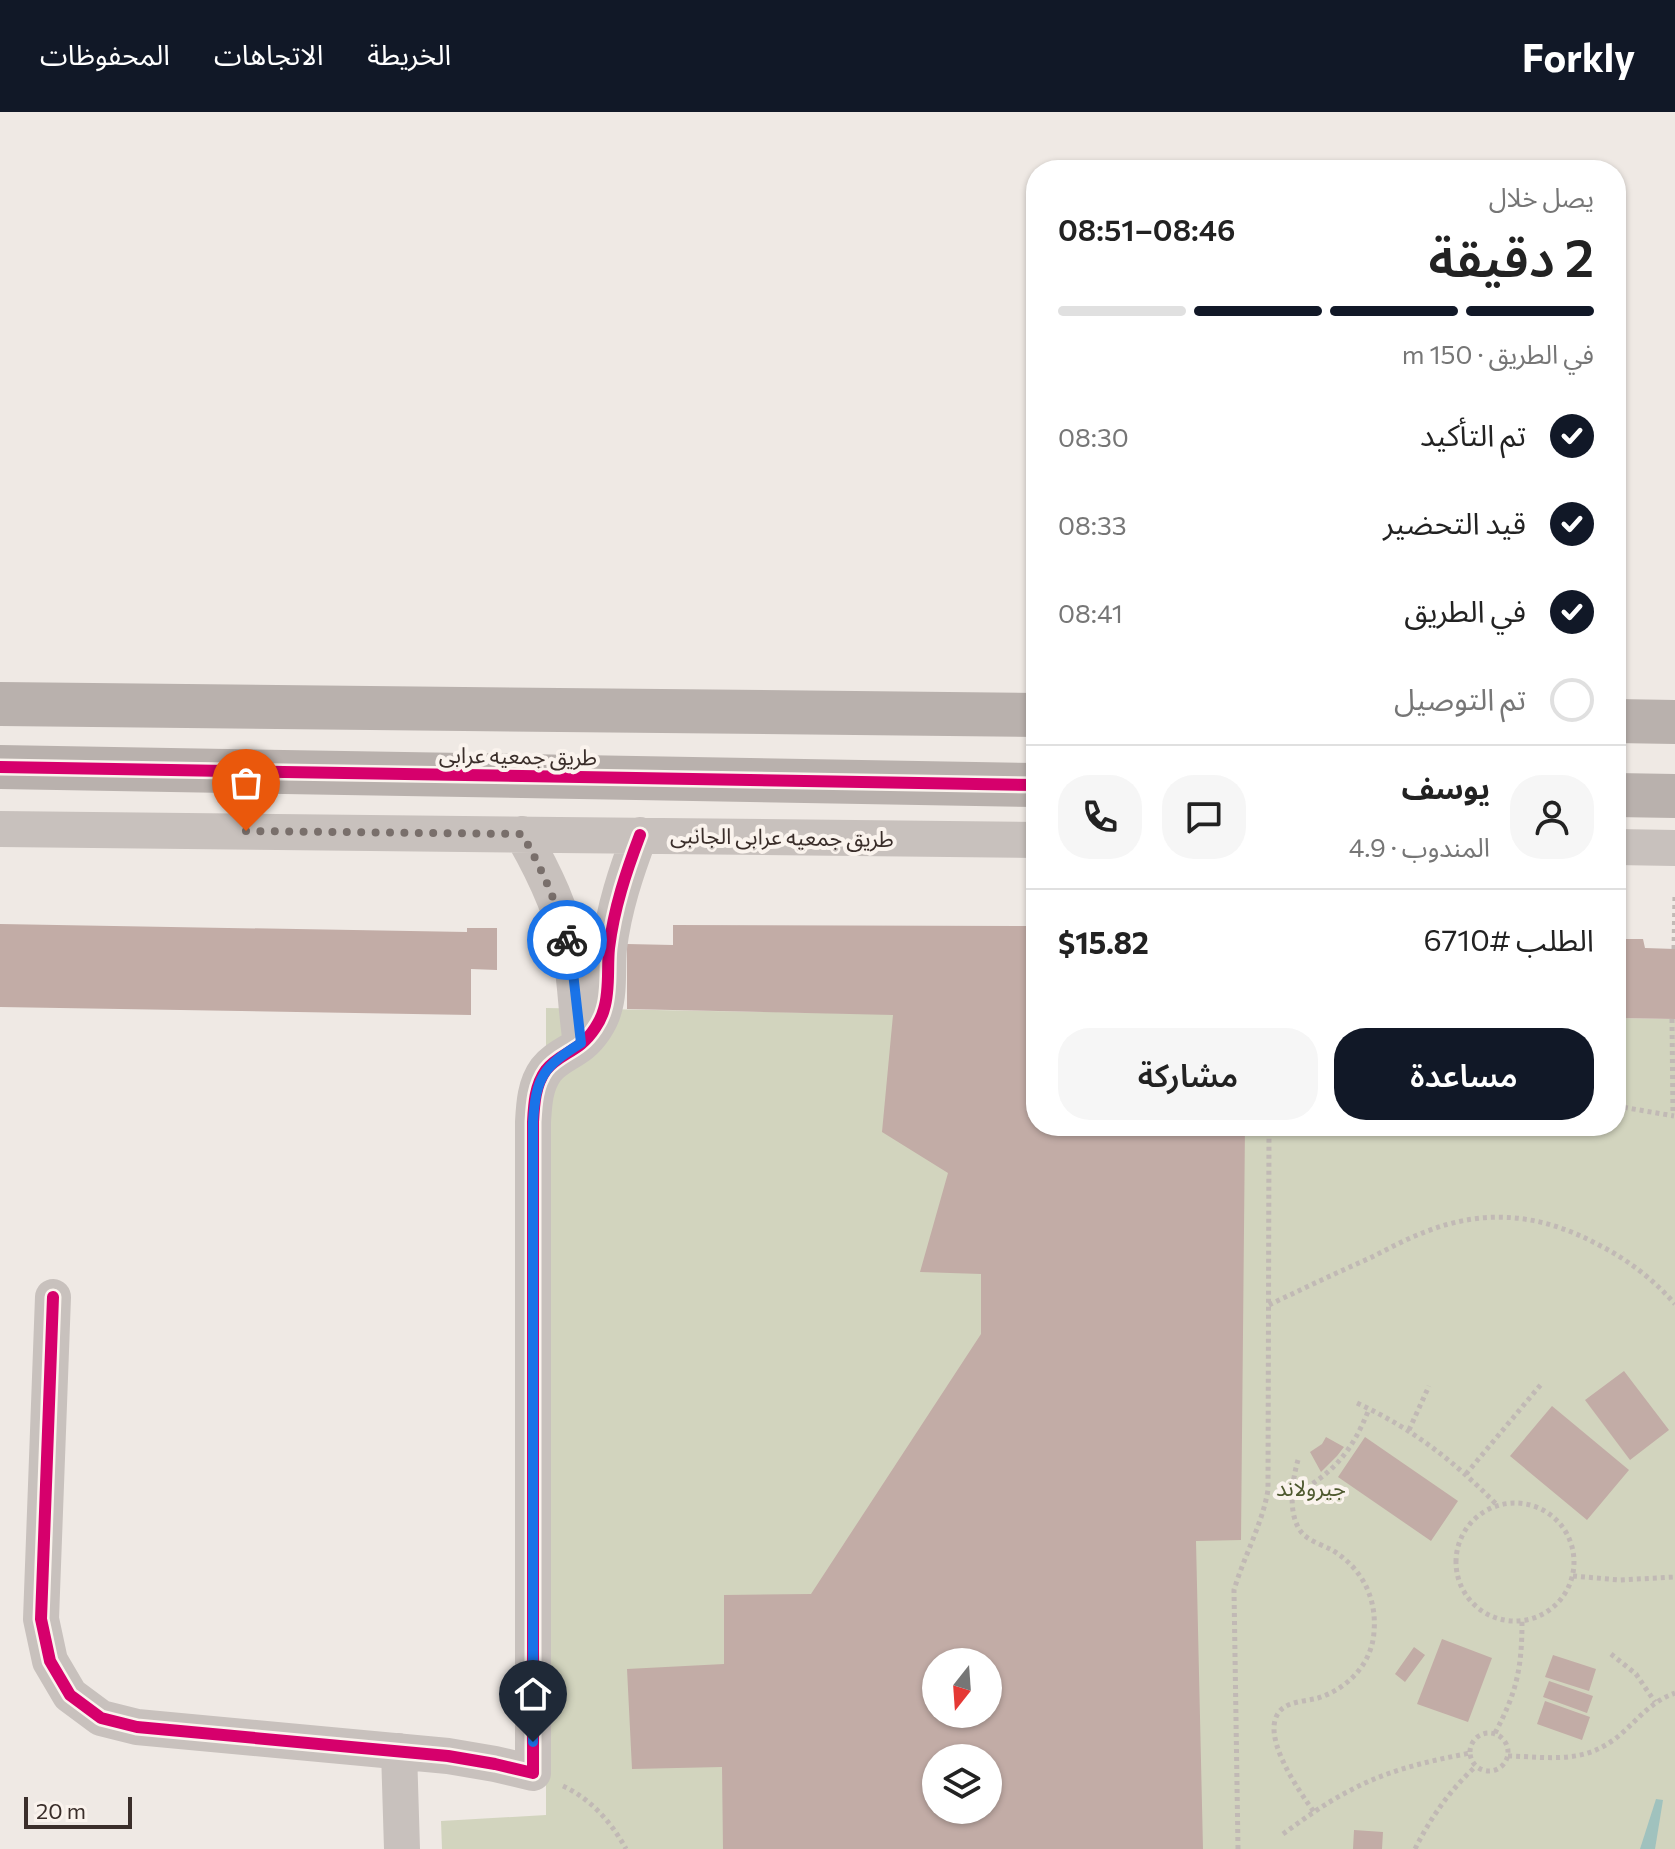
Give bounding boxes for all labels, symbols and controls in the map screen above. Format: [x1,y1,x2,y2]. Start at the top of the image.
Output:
text: Forkly [1522,33,1635,80]
text: المحفوظات [40,37,170,71]
text: الاتجاهات [214,37,323,71]
text: الخريطة [367,37,451,71]
text: يصل خلال [1489,181,1594,212]
text: 08:46–08:51 [1058,210,1235,247]
text: 2 دقيقة [1429,224,1594,288]
text: في الطريق · 150 m [1402,338,1594,369]
icon: check [1550,414,1594,458]
text: تم التأكيد [1420,415,1526,452]
text: 08:30 [1058,421,1129,452]
icon: check [1550,502,1594,546]
text: قيد التحضير [1383,503,1526,540]
text: 08:33 [1058,509,1126,540]
icon: check [1550,590,1594,634]
text: في الطريق [1404,591,1526,628]
text: 08:41 [1058,597,1123,628]
text: تم التوصيل [1394,679,1526,716]
street label: طريق جمعيه عرابى [439,741,597,771]
pin [212,749,280,831]
icon: bag [224,761,268,805]
text: يوسف [1402,768,1490,805]
button: phone [1058,775,1142,859]
button: chat [1162,775,1246,859]
button: person [1510,775,1594,859]
street label: طريق جمعيه عرابى الجانبى [670,821,894,853]
text: المندوب · 4.9 [1349,831,1490,862]
courier [527,900,607,980]
icon: bike [545,918,589,962]
text: الطلب #6710 [1423,920,1594,957]
text: $15.82 [1058,923,1149,960]
button: مشاركة [1058,1028,1318,1120]
button: مساعدة [1334,1028,1594,1120]
park label: جيرولاند [1276,1474,1346,1501]
north arrow [922,1648,1002,1728]
map controls [922,1648,1002,1824]
pin [499,1660,567,1742]
icon: home [511,1672,555,1716]
button: layers [922,1744,1002,1824]
scale bar [24,1793,132,1829]
text: 20 m [36,1797,86,1824]

